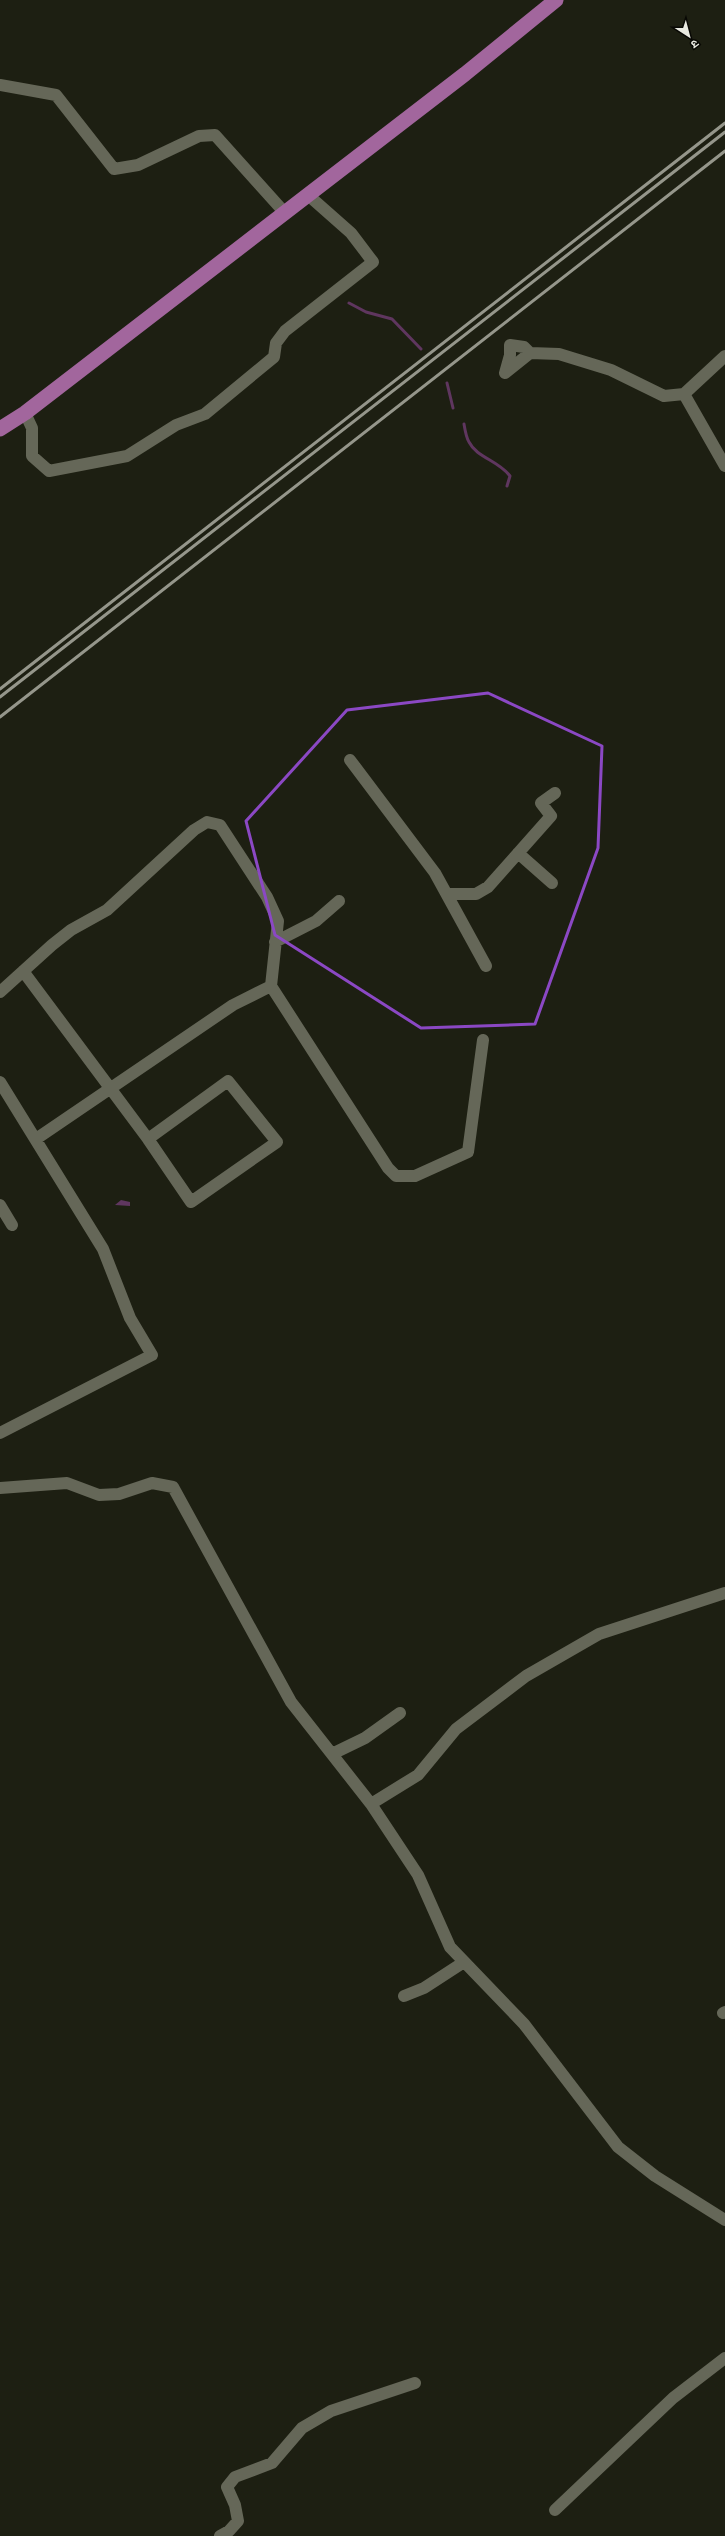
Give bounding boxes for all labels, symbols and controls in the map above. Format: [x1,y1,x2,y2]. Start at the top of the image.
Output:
north arrow [669,16,709,56]
text: उ [688,37,701,51]

